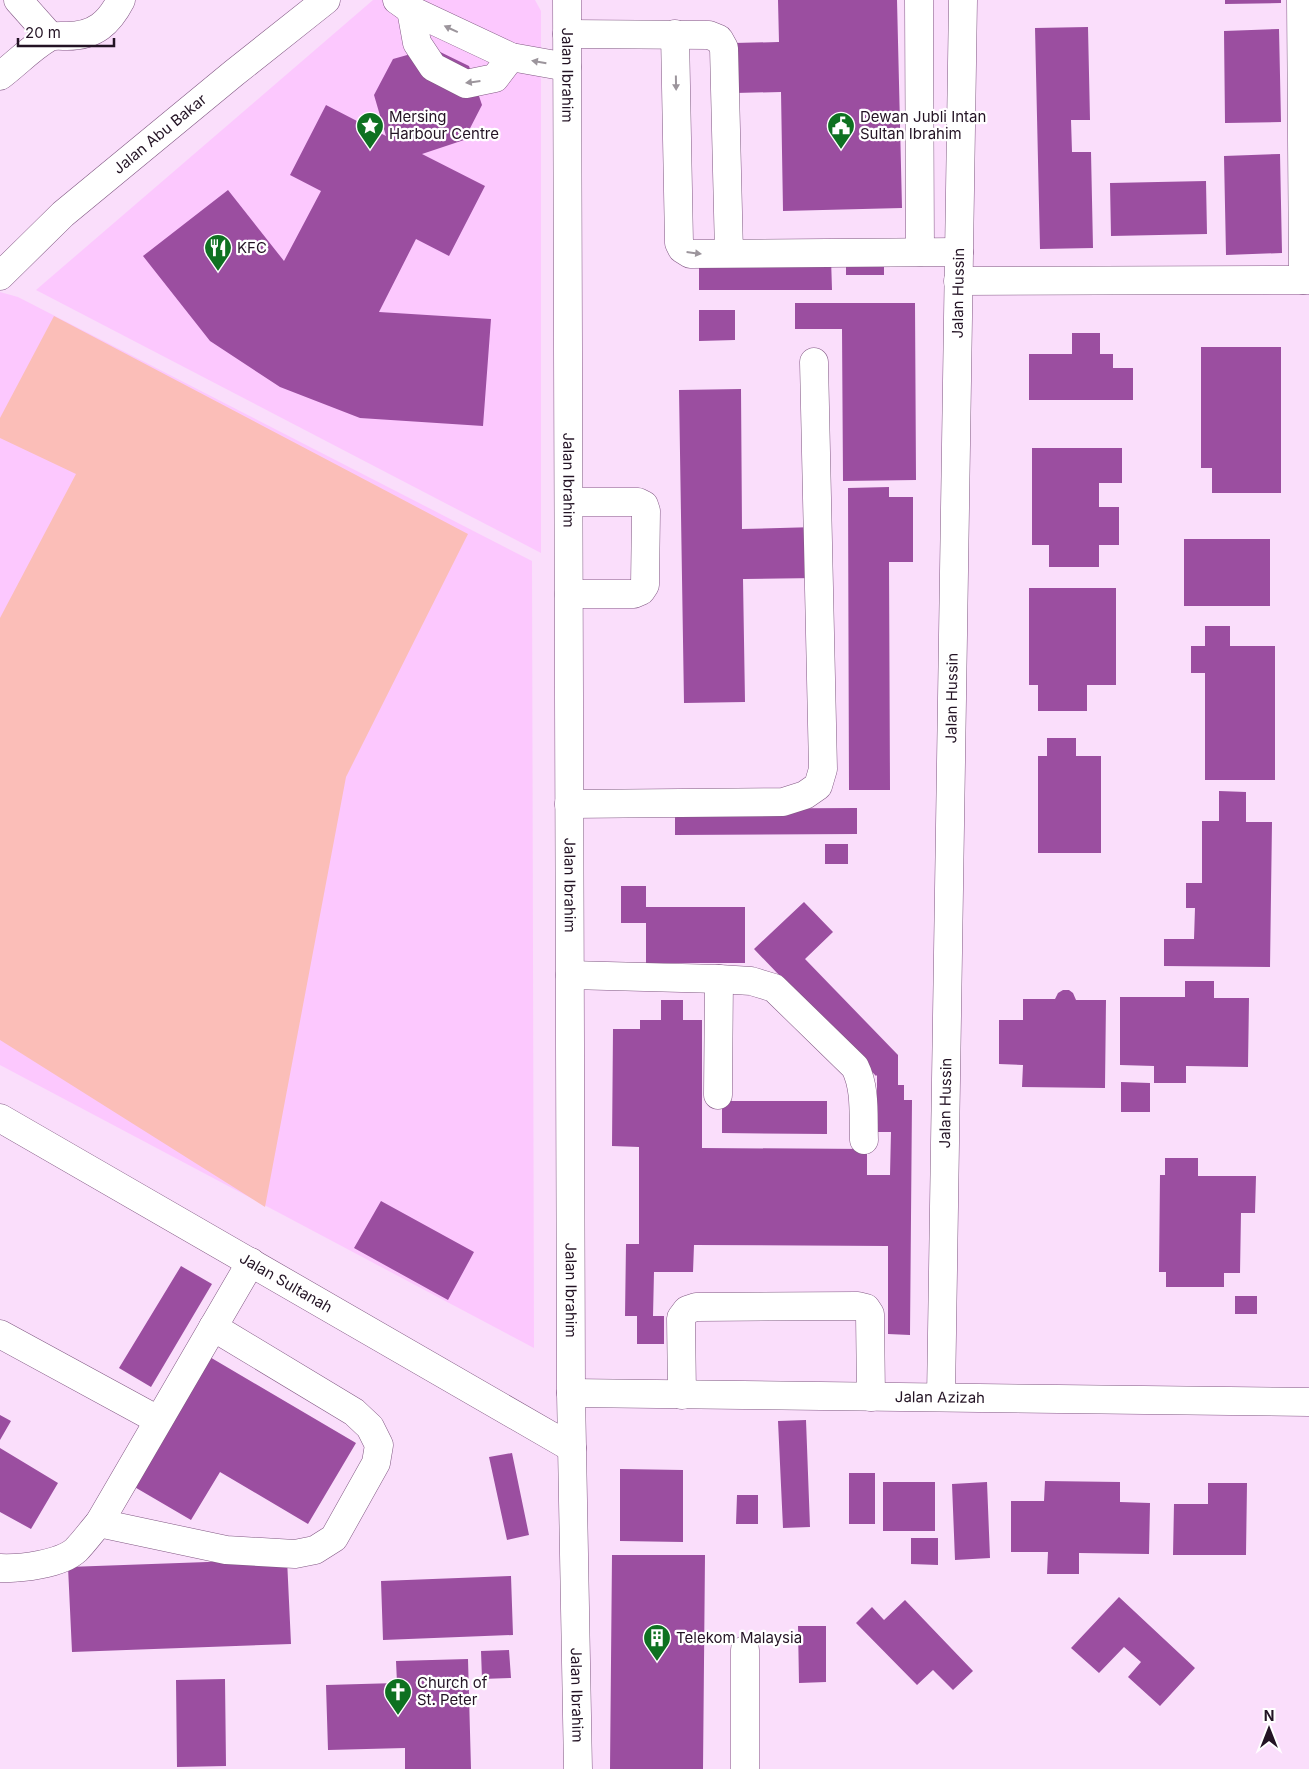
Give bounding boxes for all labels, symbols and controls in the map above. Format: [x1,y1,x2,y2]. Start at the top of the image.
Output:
scale bar [18,15,114,47]
text: 20 m [25,23,61,42]
one-way arrow [444,25,458,33]
street label: Jalan Ibrahim [558,27,577,123]
one-way arrow [531,58,547,66]
one-way arrow [672,75,680,91]
one-way arrow [464,78,480,86]
street label: Jalan Abu Bakar [109,89,210,178]
place label: Mersing Harbour Centre [389,107,499,143]
place label: Dewan Jubli Intan Sultan Ibrahim [860,107,986,143]
place icon: Mersing Harbour Centre [355,111,385,150]
public building icon: Dewan Jubli Intan Sultan Ibrahim [826,111,856,150]
restaurant icon: KFC [203,233,233,272]
place label: KFC [237,238,267,257]
street label: Jalan Hussin [948,248,968,339]
one-way arrow [687,249,703,257]
street label: Jalan Ibrahim [559,432,579,528]
street label: Jalan Hussin [941,653,962,744]
street label: Jalan Ibrahim [560,837,580,933]
street label: Jalan Hussin [935,1058,955,1148]
street label: Jalan Ibrahim [562,1242,581,1338]
street label: Jalan Sultanah [236,1248,336,1317]
street label: Jalan Azizah [895,1387,985,1407]
building icon: Telekom Malaysia [642,1623,672,1662]
place label: Telekom Malaysia [676,1628,802,1647]
street label: Jalan Ibrahim [567,1647,588,1743]
place label: Church of St. Peter [417,1673,488,1709]
church icon: Church of St. Peter [383,1677,413,1716]
north arrow [1244,1704,1294,1754]
text: N [1264,1707,1274,1724]

